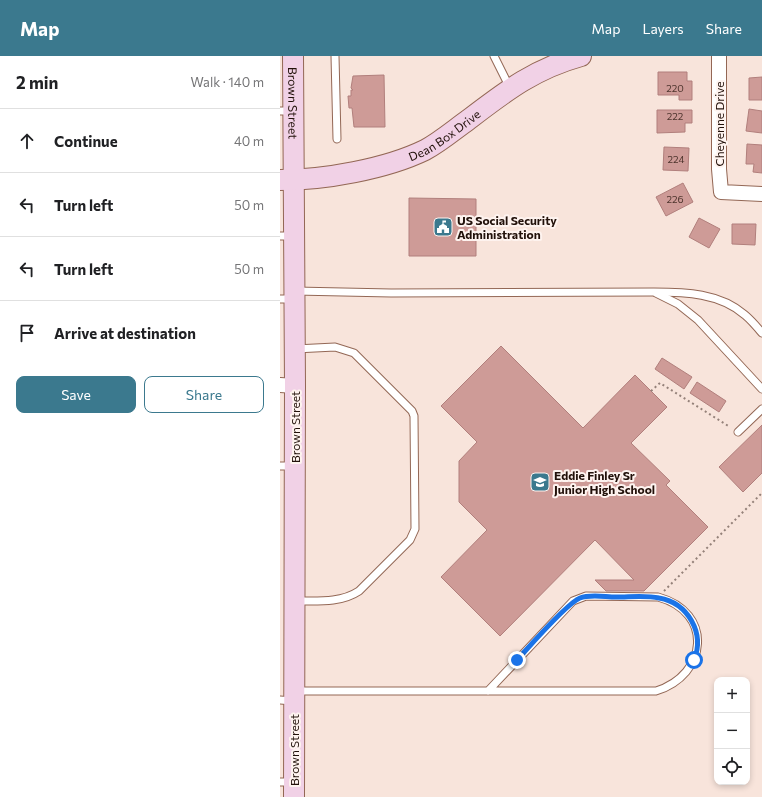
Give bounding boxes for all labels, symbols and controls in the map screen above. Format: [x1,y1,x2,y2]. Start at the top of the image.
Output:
text: Map [20,17,59,40]
text: Map [592,20,620,37]
text: Layers [642,20,684,37]
text: Share [706,20,742,37]
street label: Brown Street [286,67,301,139]
text: 2 min [16,72,58,93]
text: Walk · 140 m [191,74,264,90]
house number: 220 [666,82,684,94]
street label: Cheyenne Drive [712,82,726,166]
street label: Dean Box Drive [406,106,483,163]
house number: 222 [667,110,684,122]
icon: ahead [16,130,38,152]
text: Continue [54,132,118,150]
text: 40 m [234,133,264,149]
house number: 224 [668,153,684,165]
house number: 226 [666,193,684,205]
icon: left [16,194,38,216]
text: Turn left [54,196,113,214]
text: 50 m [234,197,264,213]
place label: US Social Security Administration [457,213,557,241]
public building icon: US Social Security Administration [432,216,454,238]
icon: left [16,258,38,280]
text: Turn left [54,260,113,278]
text: 50 m [234,261,264,277]
icon: arrive [16,322,38,344]
text: Arrive at destination [54,324,196,342]
button: Save [16,376,136,413]
button: Share [144,376,264,413]
street label: Brown Street [288,391,302,463]
place label: Eddie Finley Sr Junior High School [554,468,655,497]
school or university icon: Eddie Finley Sr Junior High School [529,471,551,493]
route end [508,651,526,669]
route start [685,651,703,669]
map controls [714,677,750,785]
button: + [714,677,750,713]
button: − [714,713,750,749]
street label: Brown Street [287,714,301,786]
button: locate [714,749,750,785]

